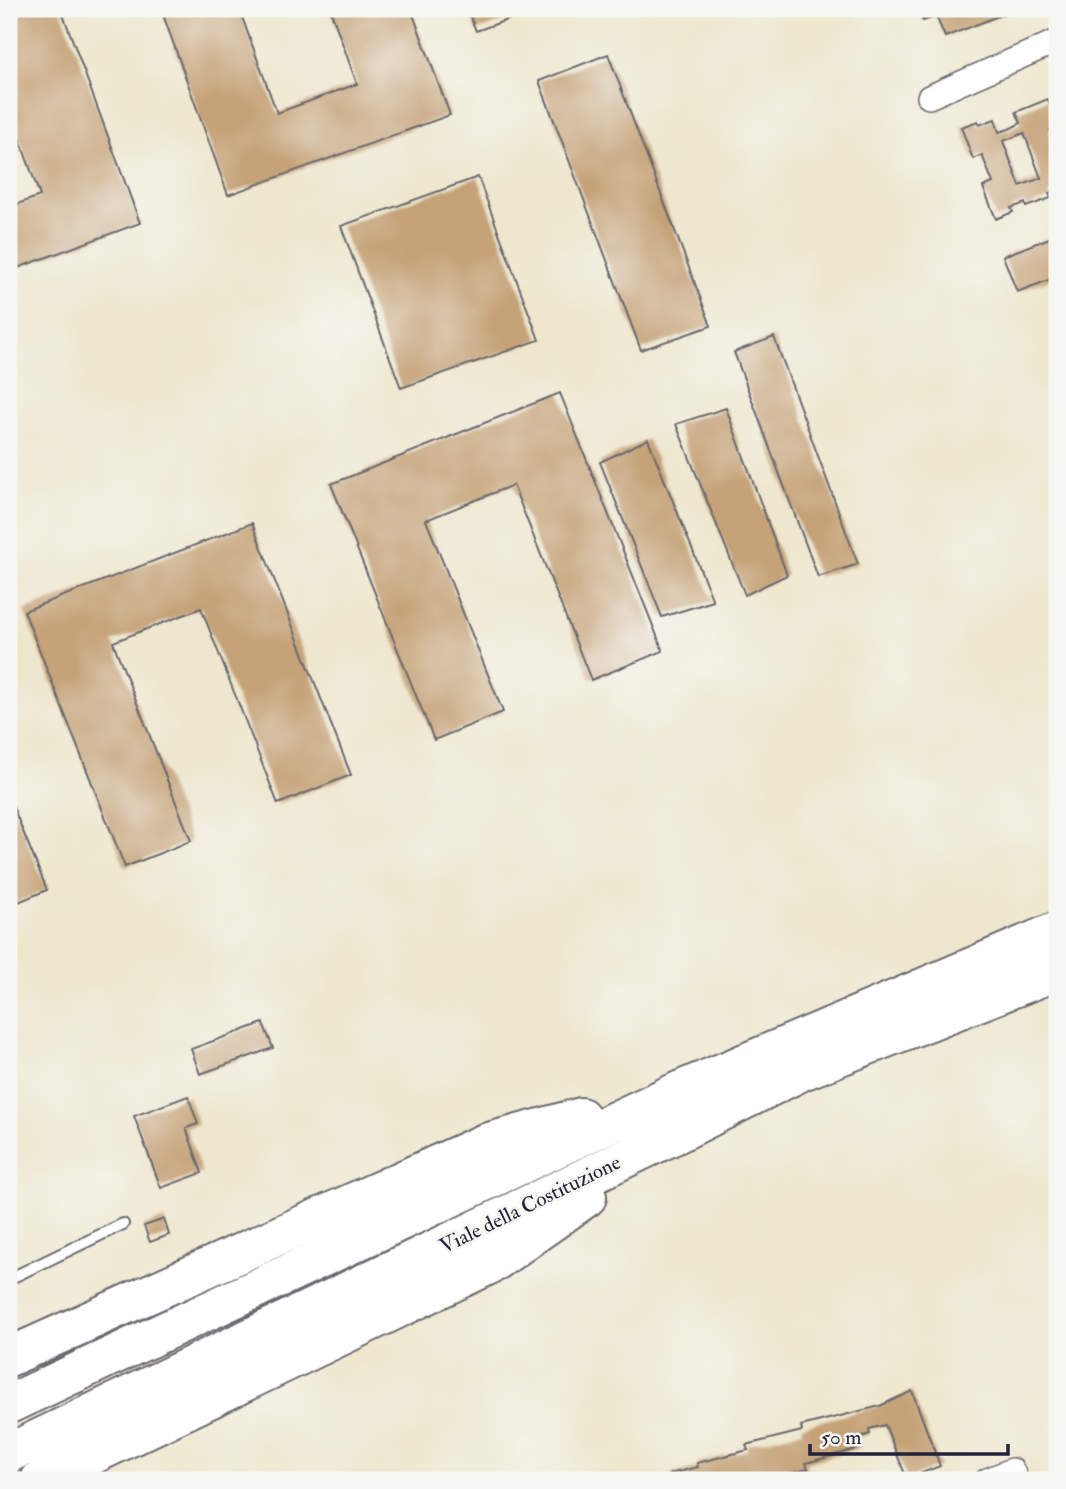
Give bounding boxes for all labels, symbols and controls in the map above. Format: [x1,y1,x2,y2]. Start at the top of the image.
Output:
street label: Viale della Costituzione [435,1149,625,1260]
scale bar [810,1412,1008,1456]
text: 50 m [821,1424,862,1451]

